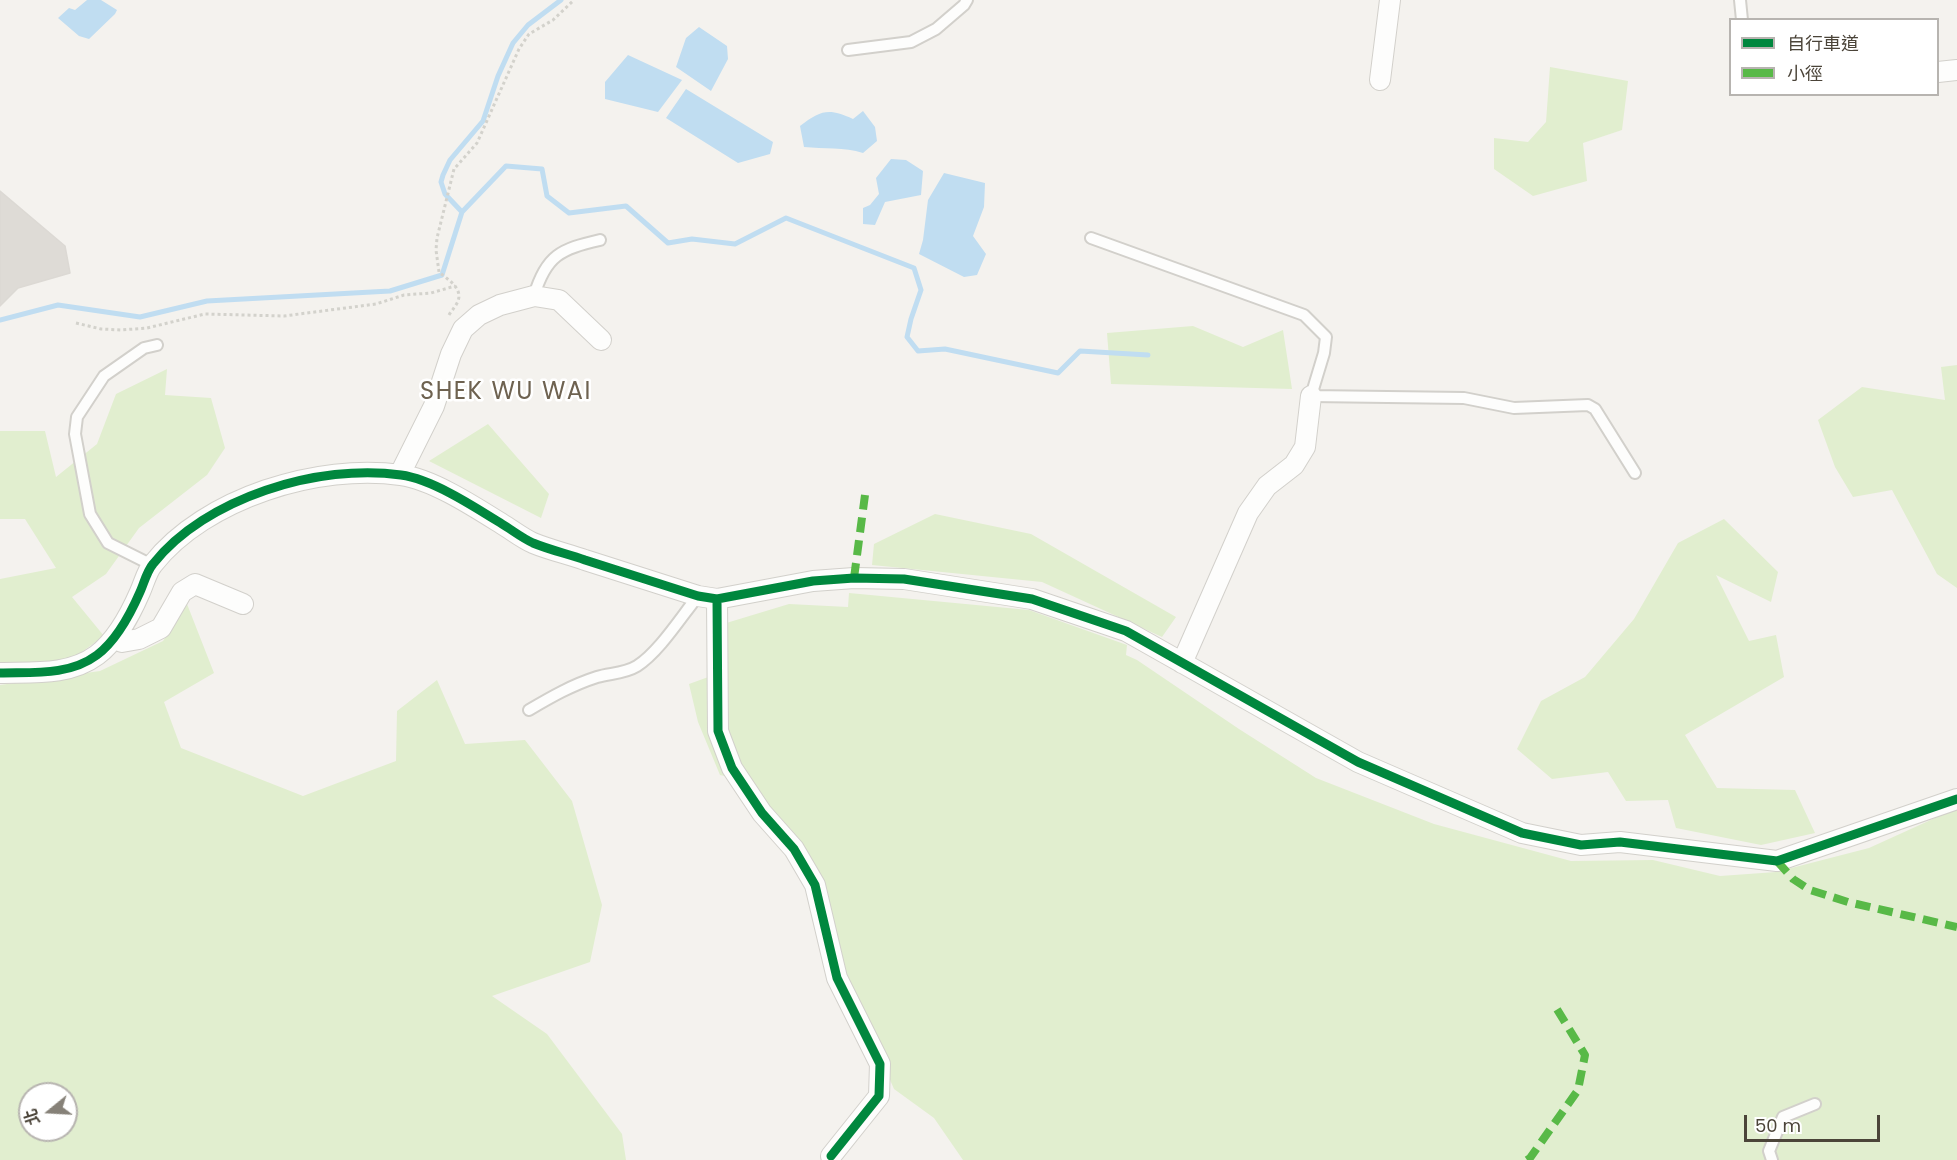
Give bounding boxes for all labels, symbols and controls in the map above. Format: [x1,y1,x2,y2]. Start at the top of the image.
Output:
legend [1729,18,1939,96]
text: 自行車道 [1787,31,1859,56]
text: 小徑 [1787,61,1823,86]
district label: SHEK WU WAI [420,379,592,407]
north arrow [18,1082,78,1142]
scale bar [1747,1103,1884,1141]
text: 北 [19,1106,46,1128]
text: 50 m [1755,1113,1801,1138]

